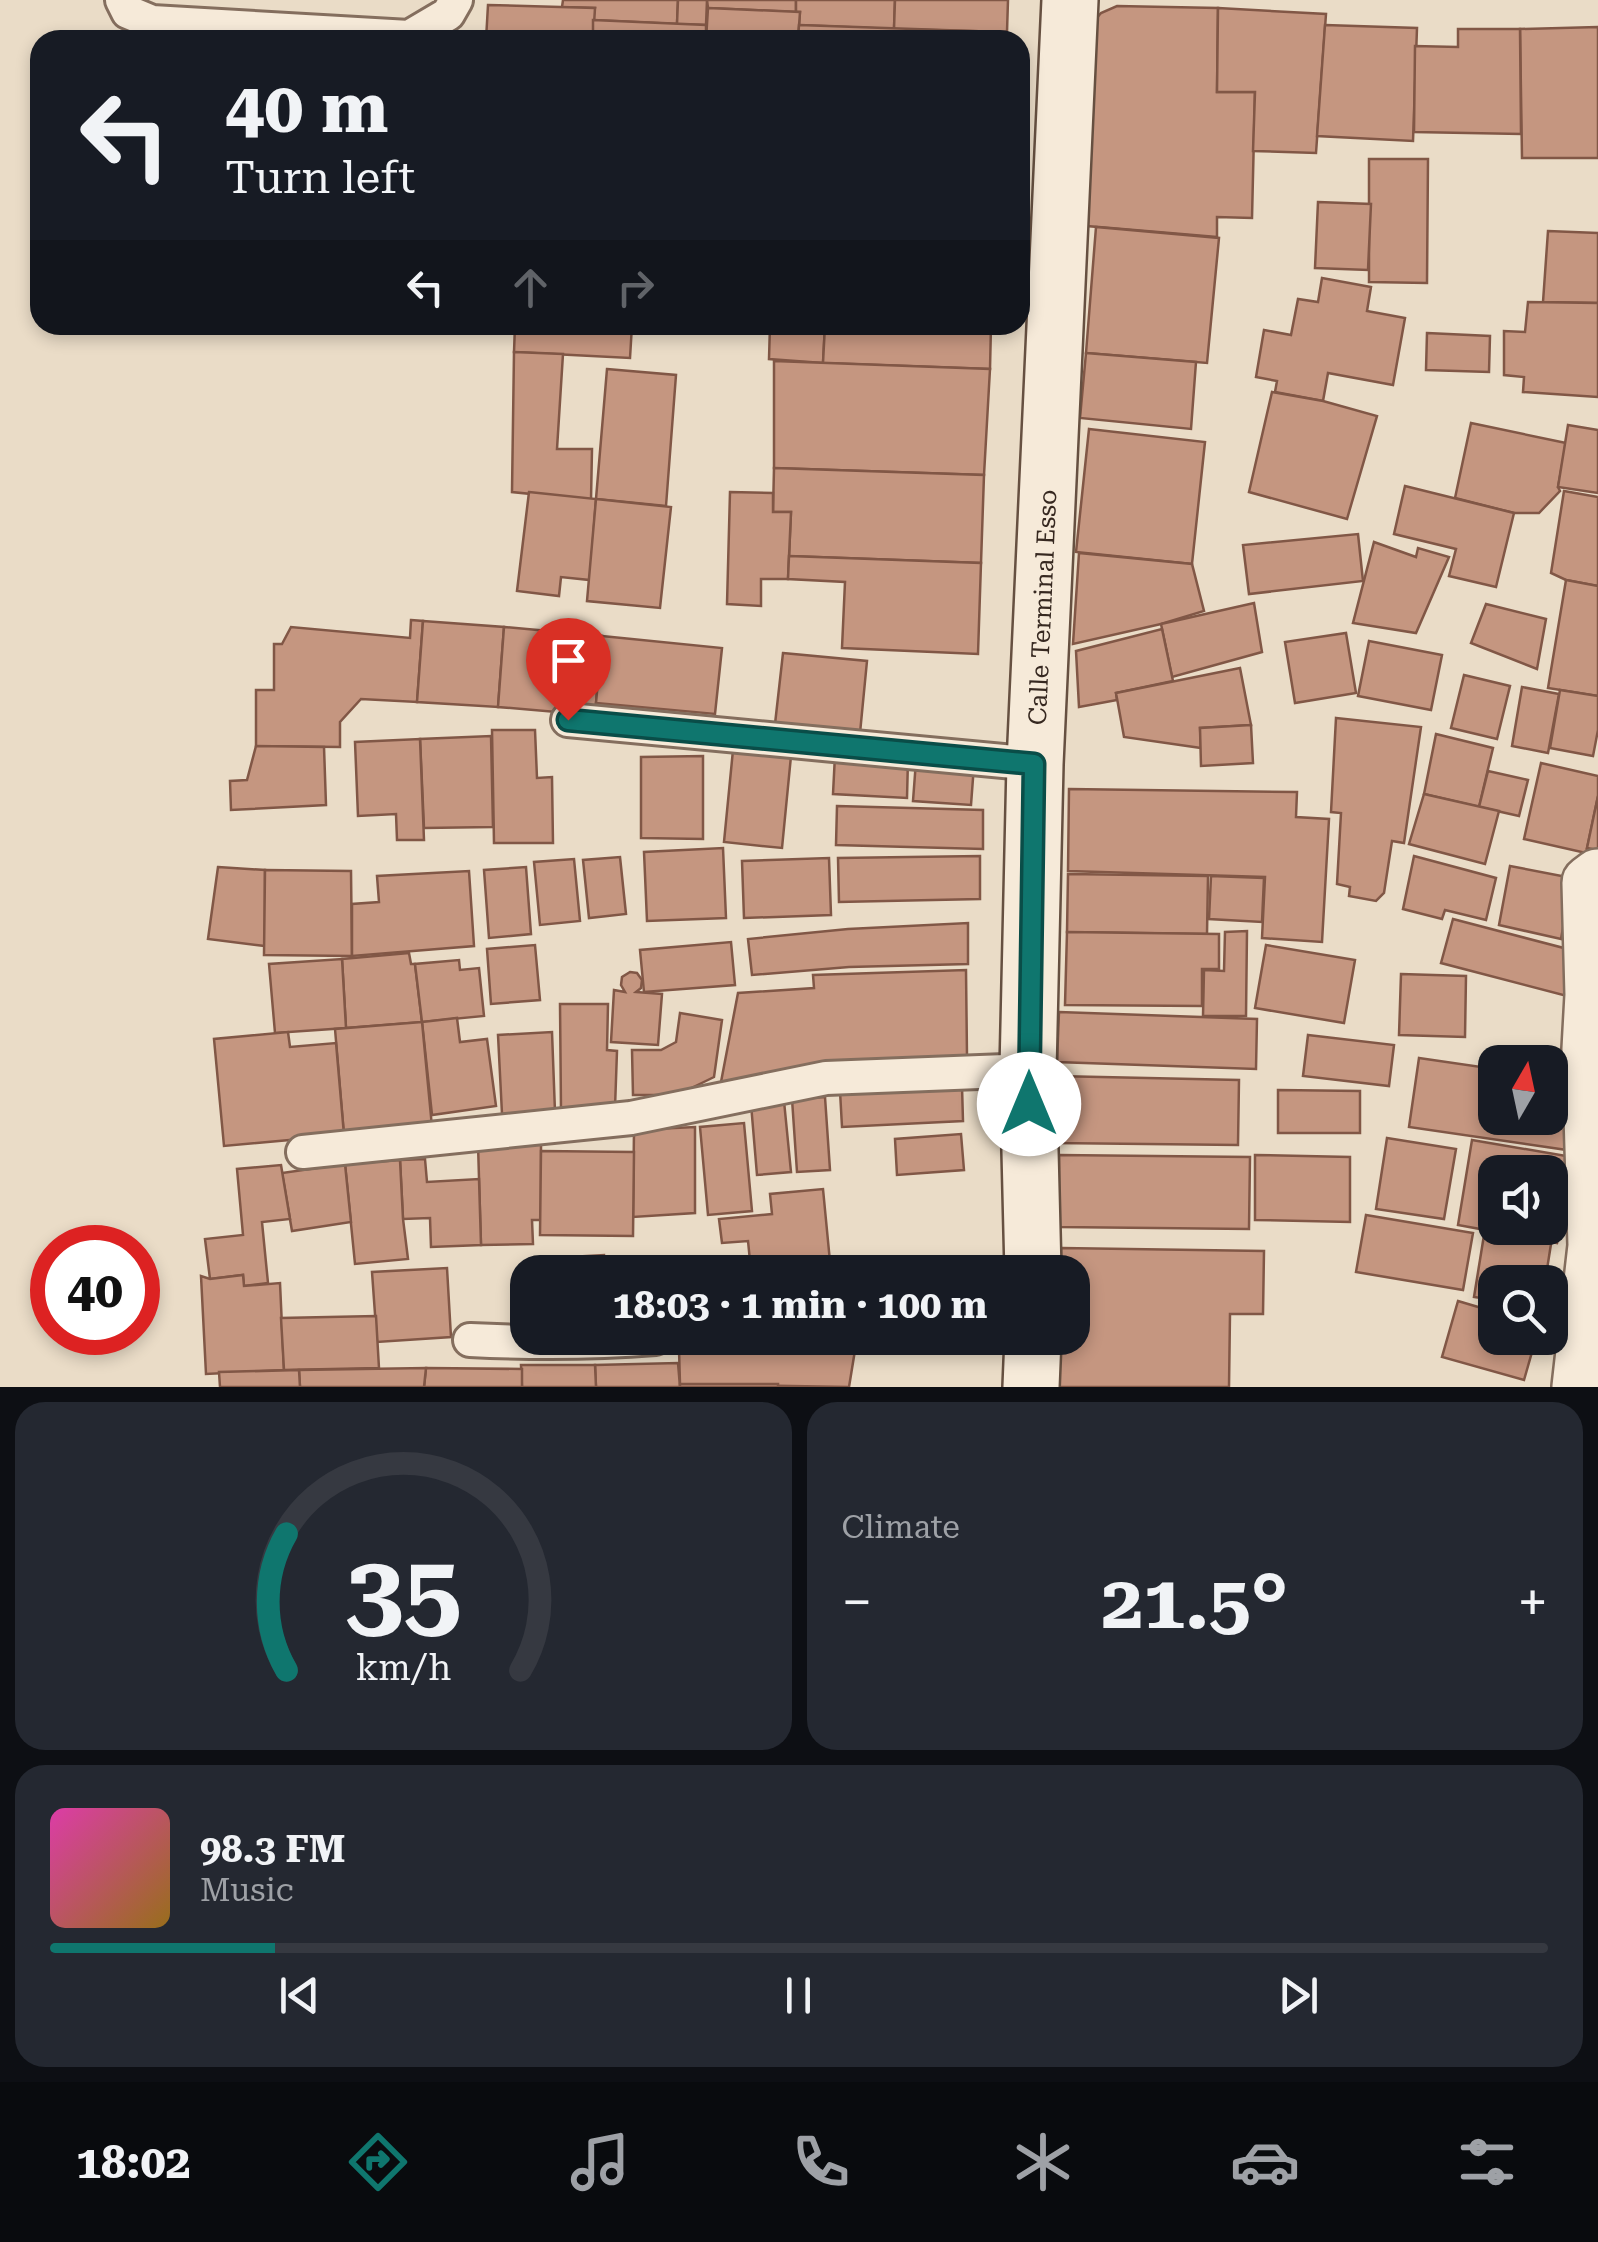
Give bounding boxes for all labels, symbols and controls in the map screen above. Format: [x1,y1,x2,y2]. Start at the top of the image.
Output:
text: 40 m [225,67,389,149]
icon: left [60,70,190,200]
text: Turn left [225,151,415,204]
icon: left [398,260,453,315]
icon: ahead [503,260,558,315]
icon: right [608,260,663,315]
street label: Calle Terminal Esso [1023,489,1063,726]
pin [526,618,611,721]
icon: arrive [541,633,596,688]
north arrow [1478,1045,1568,1135]
map controls [1478,1045,1568,1355]
position arrow [977,1052,1081,1156]
button: sound [1478,1155,1568,1245]
speed limit sign: 40 [30,1225,160,1355]
button: search [1478,1265,1568,1355]
text: 18:03 · 1 min · 100 m [613,1283,987,1327]
text: Climate [842,1508,960,1546]
text: 35 [345,1532,461,1653]
text: 21.5° [1101,1558,1288,1646]
text: − [842,1570,872,1634]
text: + [1517,1570,1548,1634]
text: km/h [355,1647,451,1689]
text: 98.3 FM [200,1827,346,1871]
text: Music [200,1871,294,1909]
icon: previous [272,1968,327,2023]
icon: pause [771,1968,826,2023]
icon: next [1271,1968,1326,2023]
icon: directions [343,2127,413,2197]
icon: music [565,2127,635,2197]
icon: phone [786,2127,856,2197]
icon: climate [1008,2127,1078,2197]
icon: car [1230,2127,1300,2197]
icon: filters [1452,2127,1522,2197]
text: 18:02 [76,2136,191,2189]

